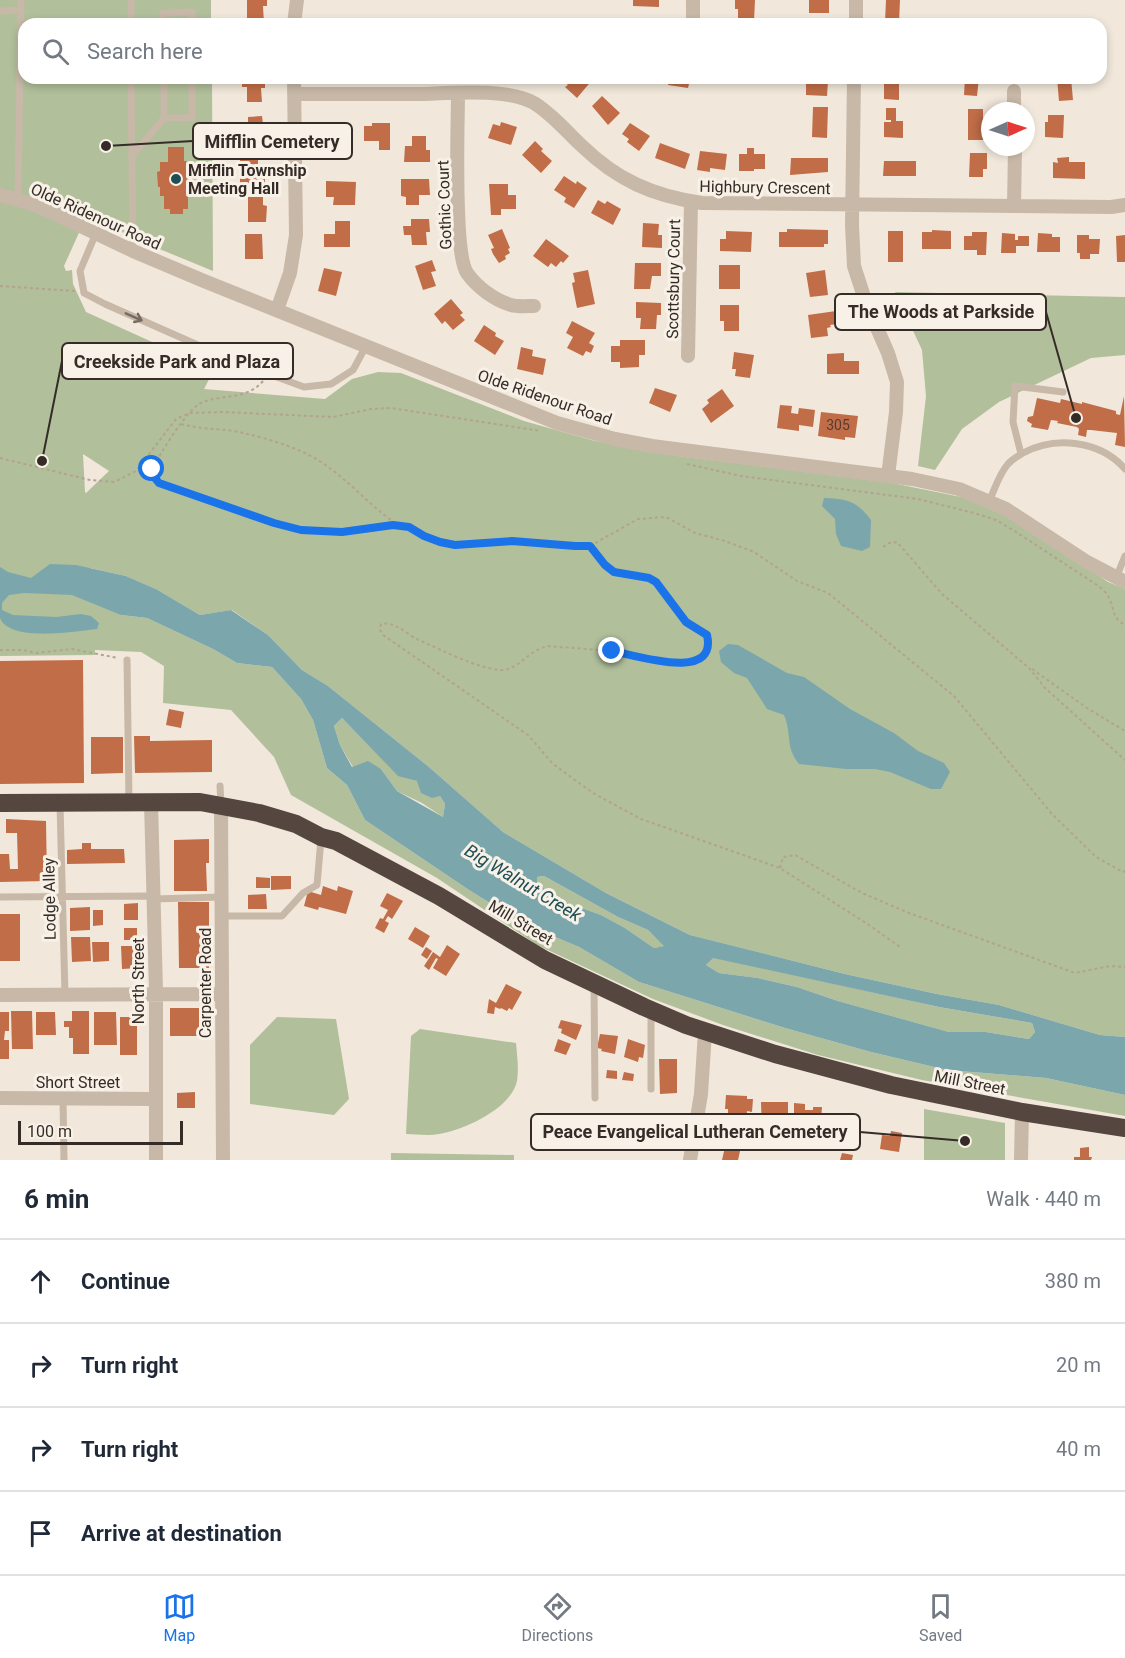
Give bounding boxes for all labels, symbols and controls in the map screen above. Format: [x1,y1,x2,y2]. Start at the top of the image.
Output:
search box [18,18,1107,84]
icon: search [39,35,72,68]
text: Search here [87,39,203,64]
north arrow [981,102,1035,156]
callout: Mifflin Cemetery [193,123,352,159]
text: Mifflin Cemetery [204,131,340,152]
street label: Gothic Court [433,160,456,250]
place label: Mifflin Township Meeting Hall [188,161,307,198]
marker: Mifflin Township Meeting Hall [169,172,183,186]
street label: Highbury Crescent [699,177,831,198]
street label: Olde Ridenour Road [28,179,164,254]
street label: Scottsbury Court [663,219,684,339]
callout: The Woods at Parkside [835,294,1046,330]
text: The Woods at Parkside [848,301,1035,322]
one-way arrow [125,312,143,323]
callout: Creekside Park and Plaza [62,343,293,379]
text: Creekside Park and Plaza [74,351,281,372]
street label: Olde Ridenour Road [475,366,614,429]
house number: 305 [826,417,850,433]
route start [138,455,164,481]
route end [598,637,624,663]
water label: Big Walnut Creek [461,840,586,926]
street label: Lodge Alley [39,857,60,940]
street label: Mill Street [485,896,556,949]
street label: Carpenter Road [196,928,215,1038]
street label: North Street [129,938,148,1024]
street label: Mill Street [933,1066,1007,1099]
street label: Short Street [36,1073,120,1092]
callout: Peace Evangelical Lutheran Cemetery [531,1114,860,1150]
scale bar [18,1118,183,1146]
text: Peace Evangelical Lutheran Cemetery [542,1121,849,1142]
text: 100 m [27,1122,72,1141]
text: 6 min [24,1184,89,1214]
text: Walk · 440 m [986,1187,1101,1211]
icon: ahead [24,1265,57,1298]
text: Continue [81,1269,170,1294]
text: 380 m [1045,1269,1101,1293]
icon: right [24,1349,57,1382]
text: Turn right [81,1353,178,1378]
text: 20 m [1056,1353,1101,1377]
icon: right [24,1433,57,1466]
text: Turn right [81,1437,178,1462]
text: 40 m [1056,1437,1101,1461]
icon: arrive [24,1517,57,1550]
text: Arrive at destination [81,1521,282,1546]
tab: Map [163,1590,196,1645]
tab: Directions [521,1590,593,1645]
tab: Saved [919,1590,962,1645]

